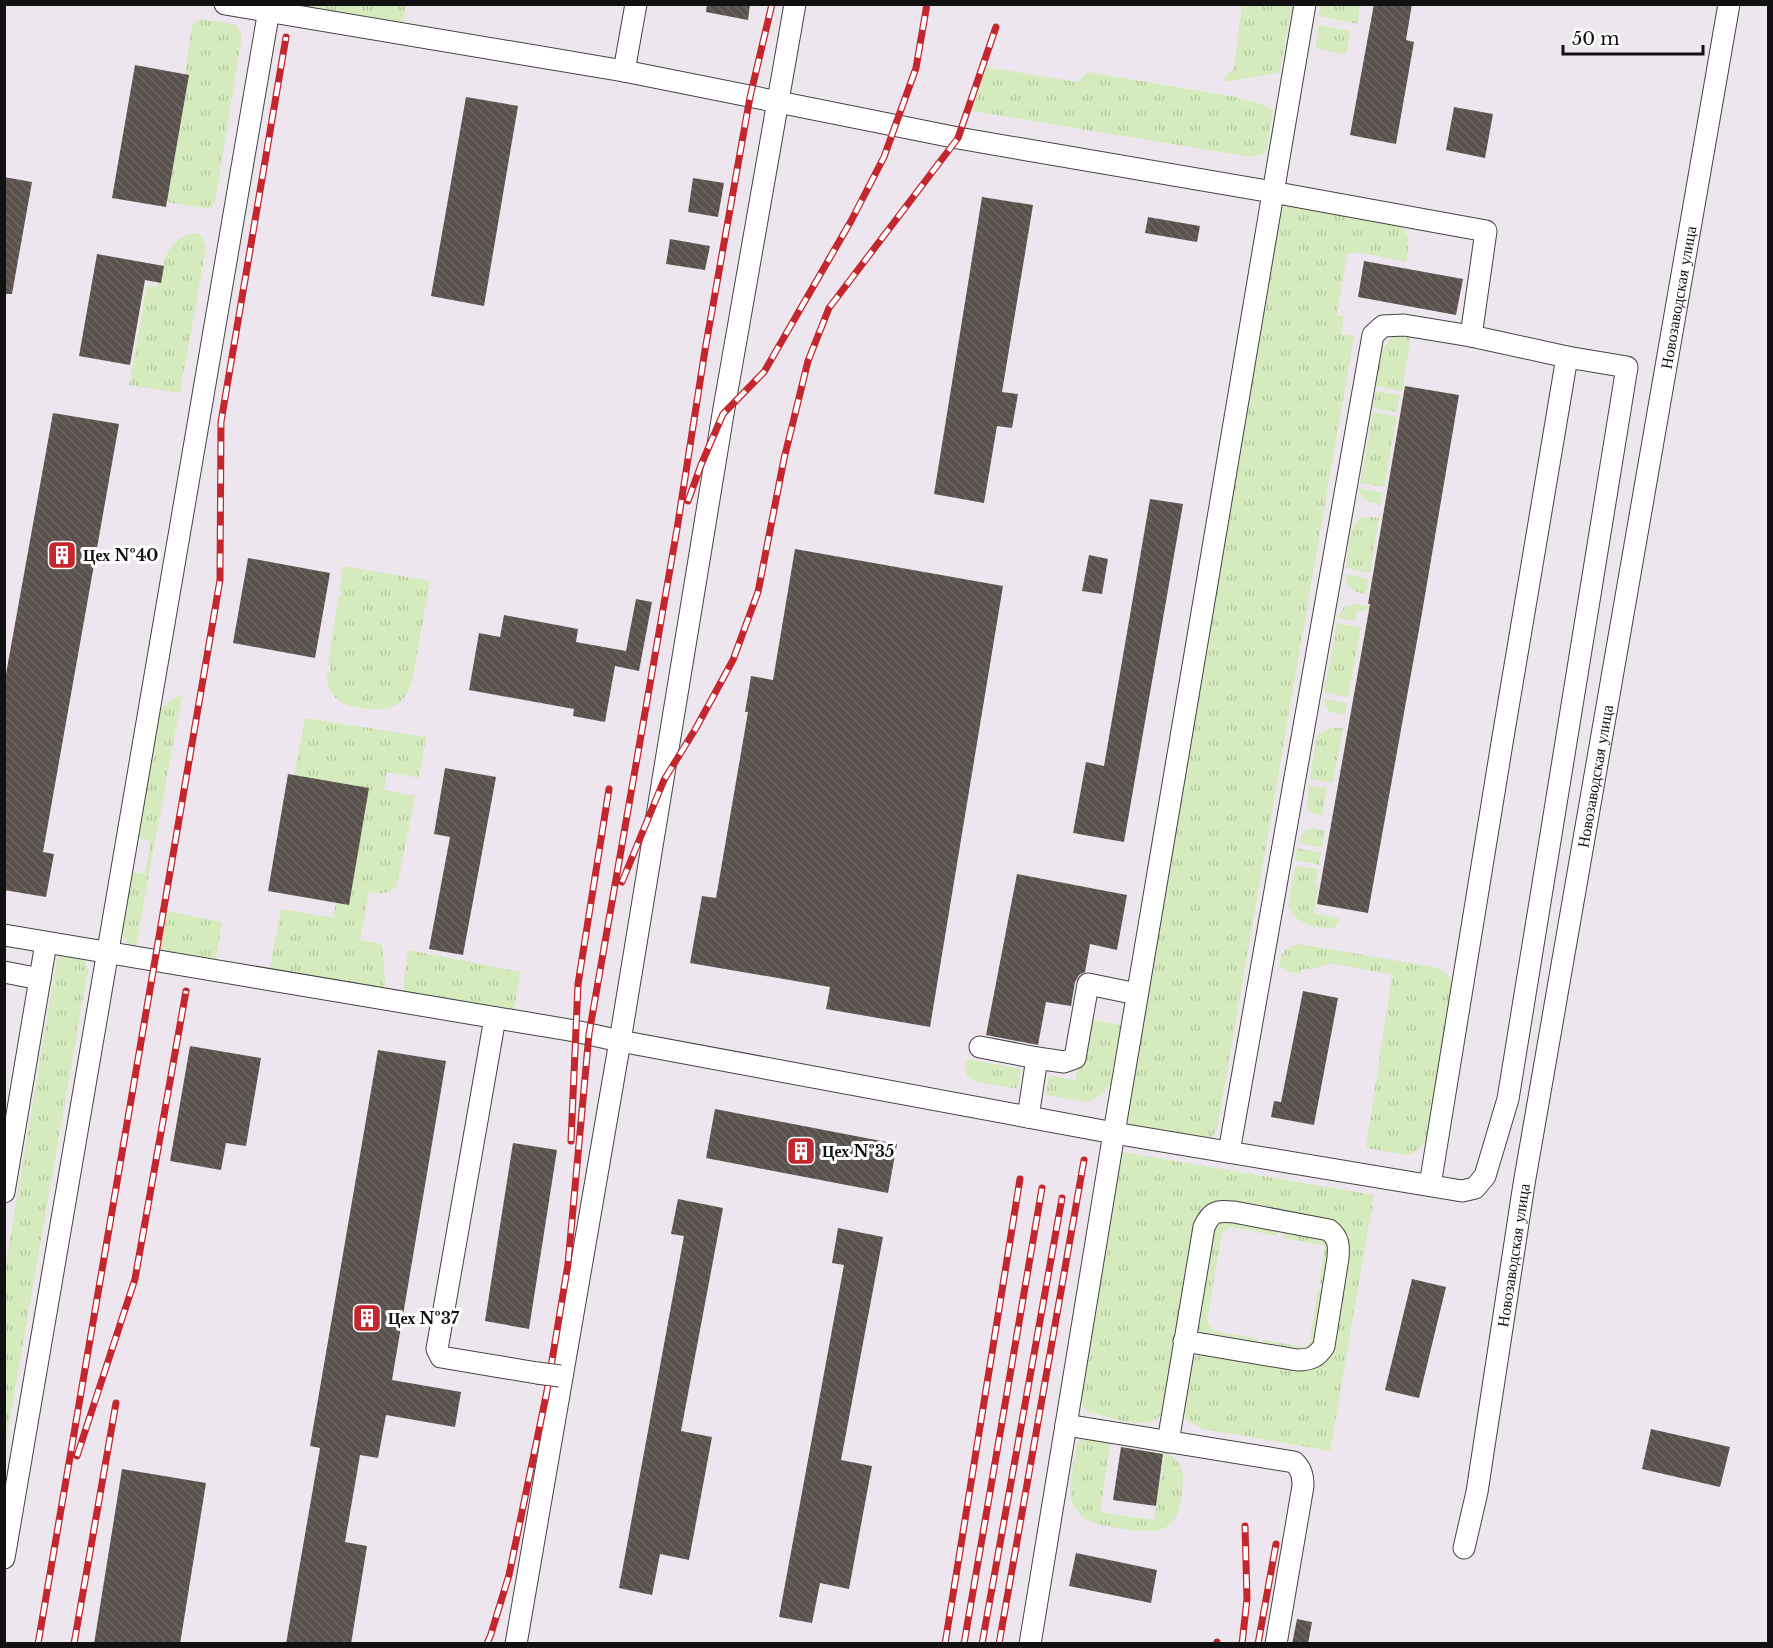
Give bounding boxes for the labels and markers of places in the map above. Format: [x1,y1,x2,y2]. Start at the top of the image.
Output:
building icon: Цех №40 [46,539,78,571]
place label: Цех №40 [83,545,158,565]
building icon: Цех №35 [785,1135,817,1167]
place label: Цех №35 [822,1141,894,1161]
building icon: Цех №37 [351,1302,383,1334]
place label: Цех №37 [388,1308,460,1328]

